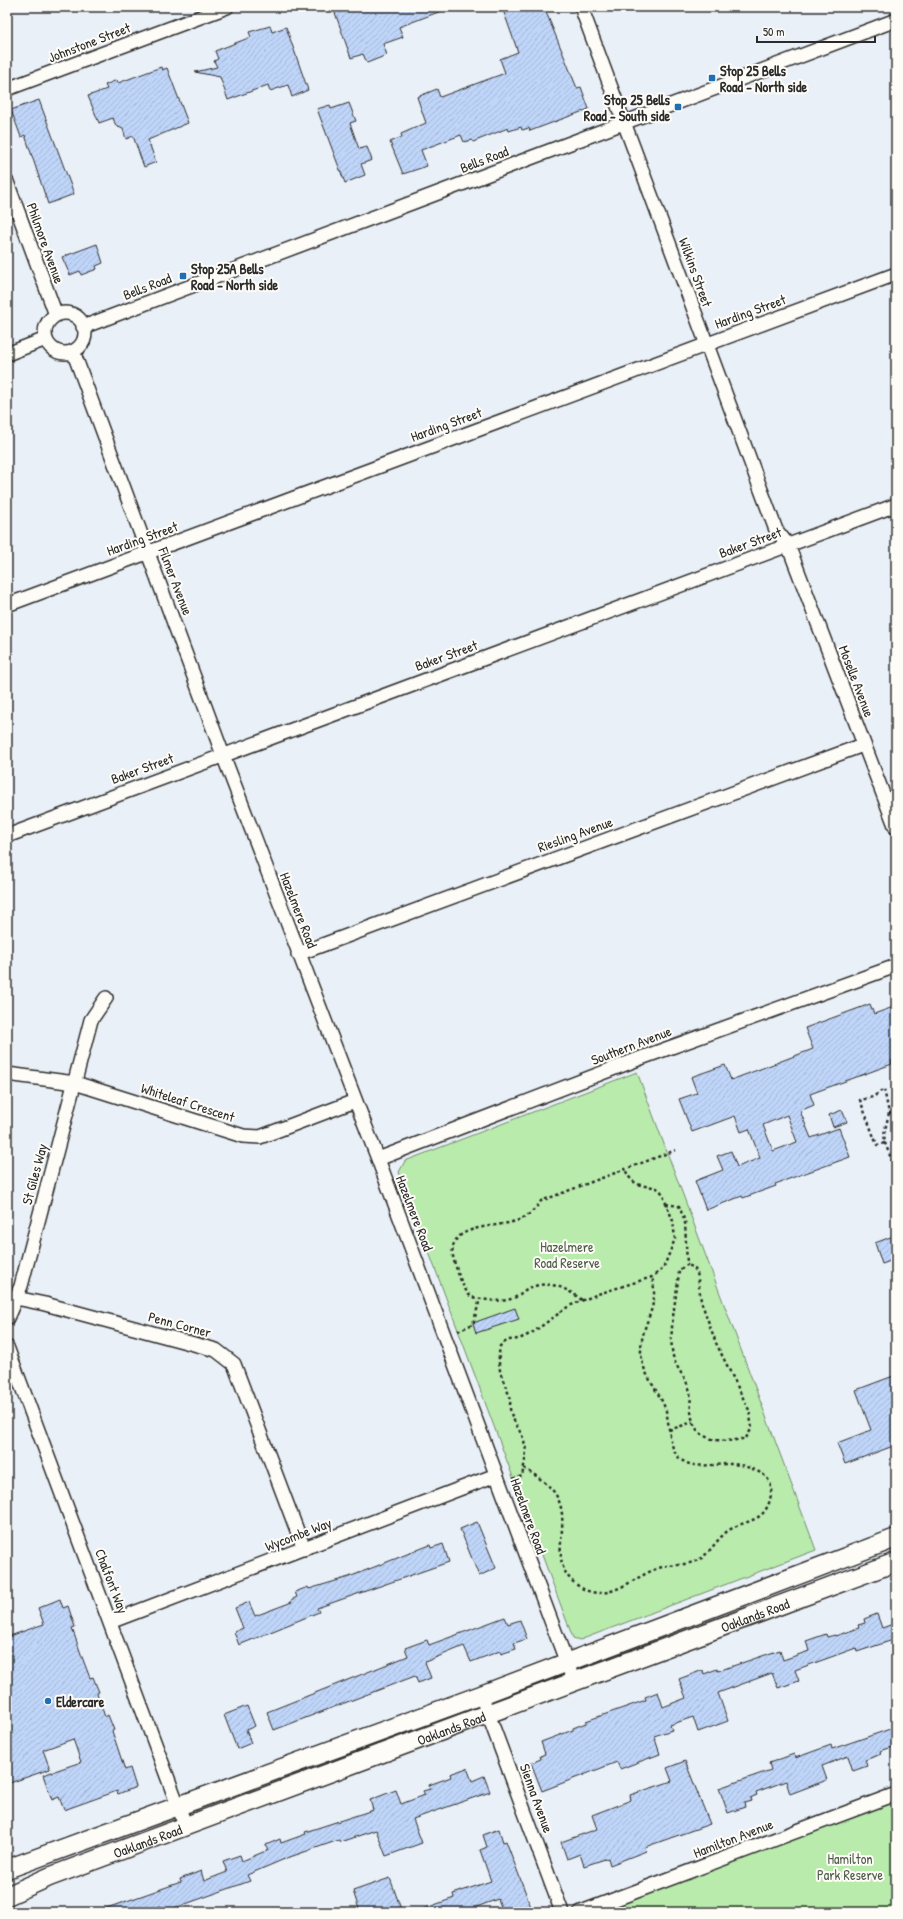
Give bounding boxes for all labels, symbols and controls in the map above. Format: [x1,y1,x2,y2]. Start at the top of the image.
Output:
street label: Johnstone Street [45,18,133,66]
scale bar [757,18,875,44]
text: 50 m [763,23,784,40]
place label: Stop 25 Bells Road - North side [720,61,807,96]
marker: Stop 25 Bells Road - North side [707,73,717,83]
place label: Stop 25 Bells Road - South side [584,90,671,125]
marker: Stop 25 Bells Road - South side [673,102,683,112]
street label: Bells Road [457,141,511,177]
street label: Philmore Avenue [23,200,69,286]
street label: Wilkins Street [675,235,717,309]
place label: Stop 25A Bells Road - North side [191,259,278,294]
street label: Bells Road [120,268,174,304]
marker: Stop 25A Bells Road - North side [178,271,188,281]
street label: Harding Street [712,289,789,334]
street label: Harding Street [408,402,485,447]
street label: Harding Street [104,516,181,561]
street label: Baker Street [716,522,784,562]
street label: Filmer Avenue [154,543,198,618]
street label: Baker Street [412,635,480,675]
street label: Moselle Avenue [835,642,880,720]
street label: Baker Street [108,748,176,788]
street label: Riesling Avenue [535,811,616,857]
street label: Hazelmere Road [276,869,322,951]
street label: Southern Avenue [588,1021,674,1069]
street label: Whiteleaf Crescent [139,1078,237,1126]
street label: St Giles Way [17,1141,52,1207]
street label: Hazelmere Road [392,1172,438,1254]
park label: Hazelmere Road Reserve [534,1237,600,1272]
street label: Penn Corner [147,1307,214,1342]
street label: Hazelmere Road [506,1475,552,1557]
street label: Wycombe Way [262,1513,334,1556]
street label: Chalfont Way [90,1546,133,1616]
street label: Oaklands Road [718,1593,792,1636]
place label: Eldercare [56,1692,105,1711]
marker: Eldercare [43,1696,53,1706]
street label: Oaklands Road [414,1706,488,1749]
street label: Sienna Avenue [516,1761,558,1835]
street label: Hamilton Avenue [690,1814,776,1862]
street label: Oaklands Road [110,1819,185,1862]
park label: Hamilton Park Reserve [817,1849,883,1884]

